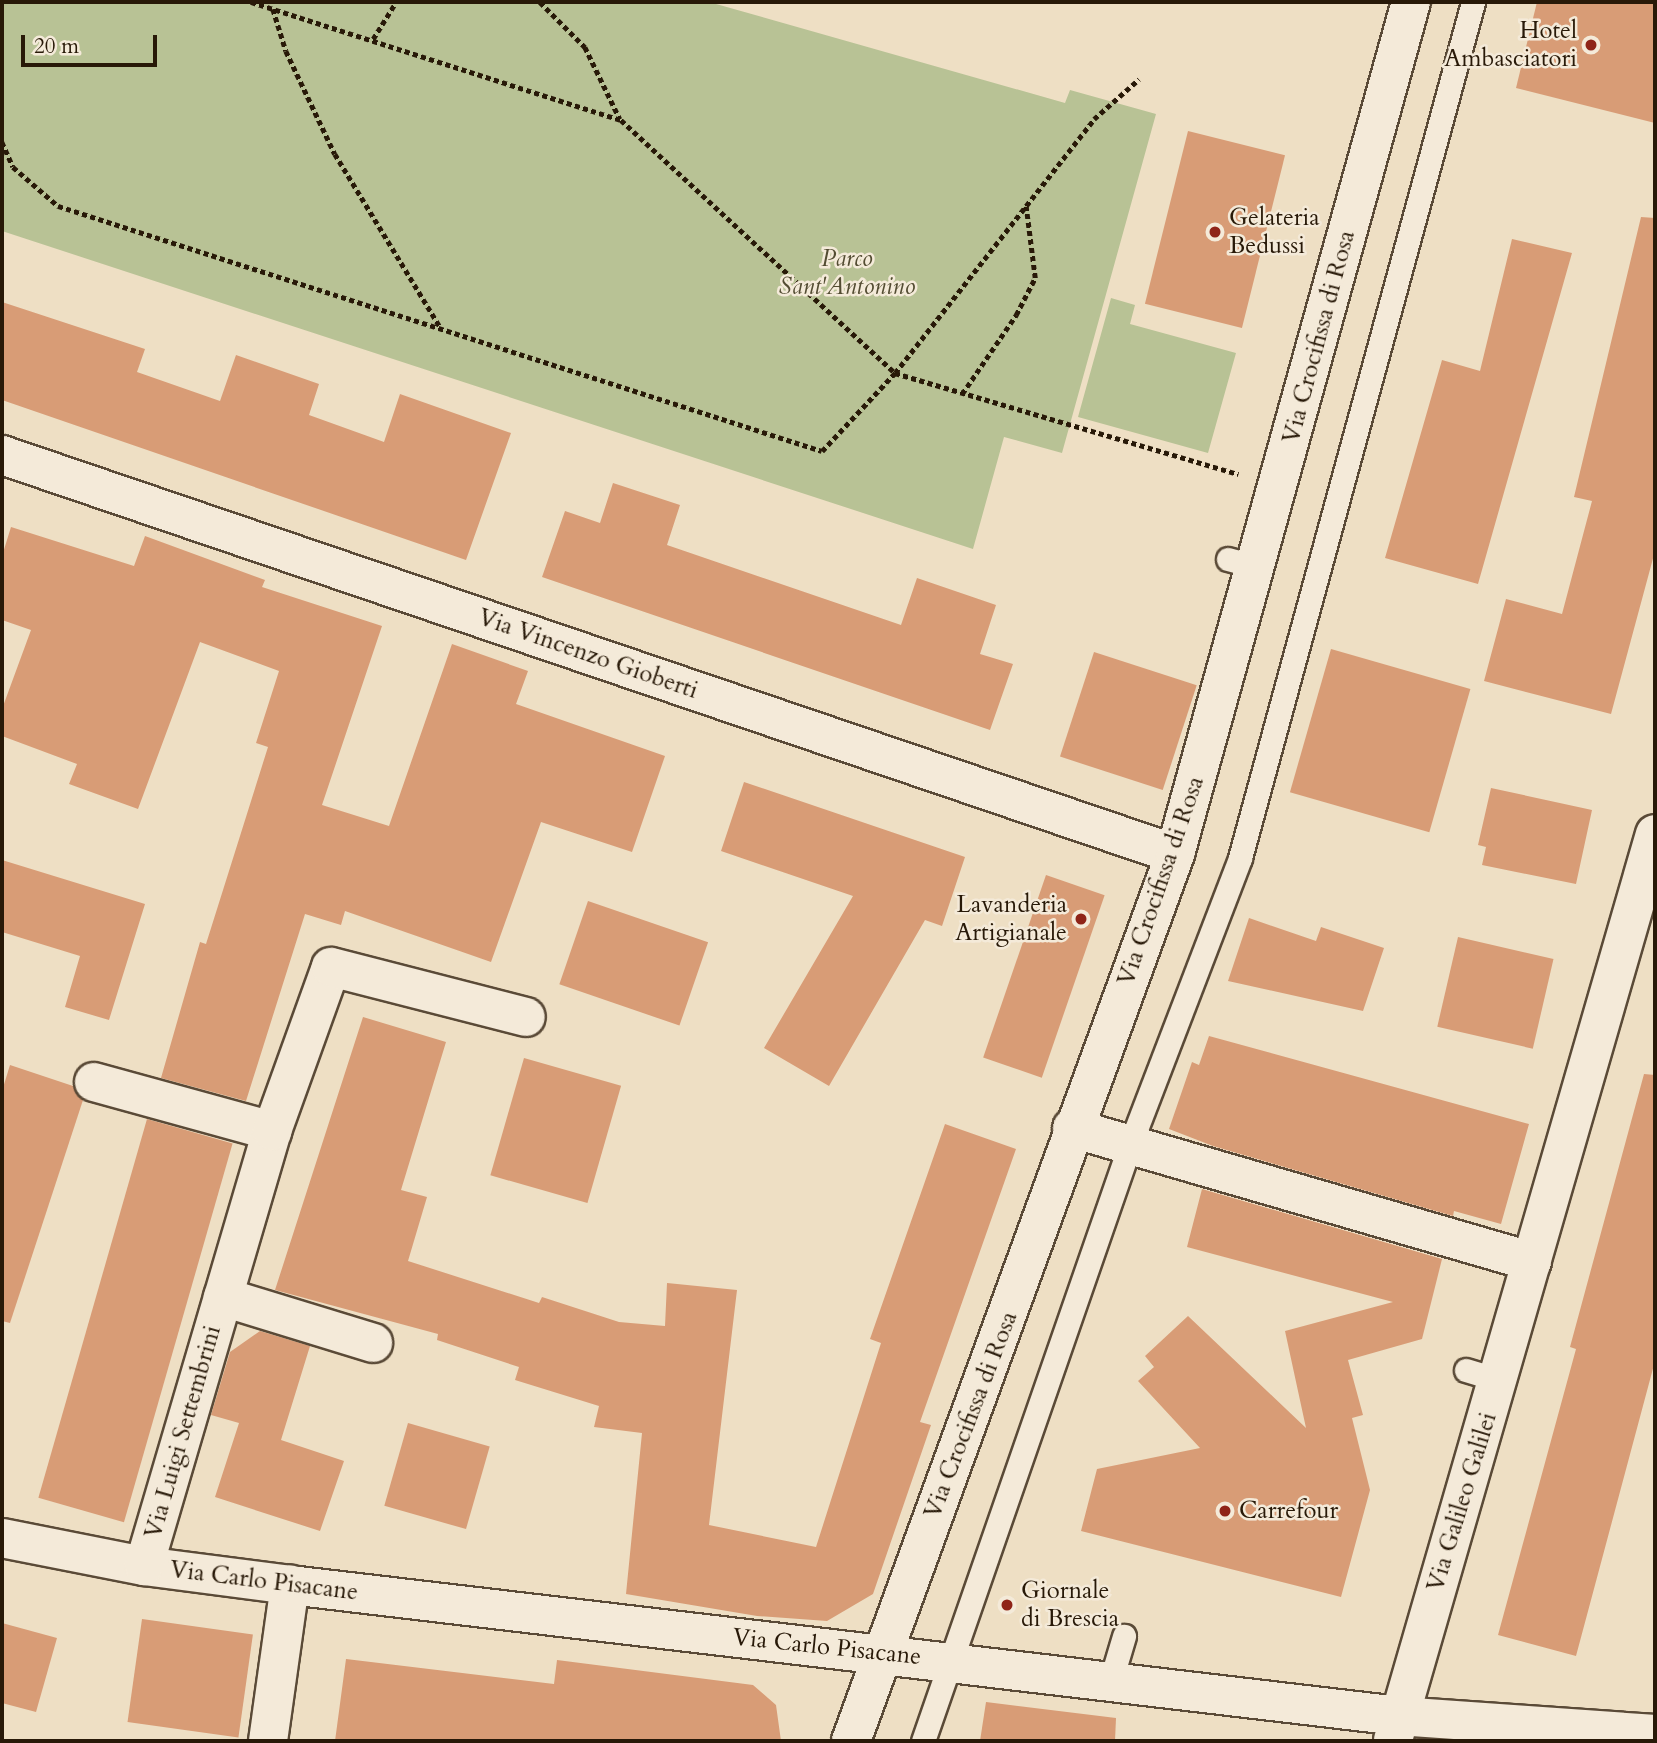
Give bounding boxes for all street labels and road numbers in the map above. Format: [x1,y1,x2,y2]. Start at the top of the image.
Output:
street label: Via Crocifissa di Rosa [1277,227,1361,447]
street label: Via Vincenzo Gioberti [474,603,702,705]
street label: Via Crocifissa di Rosa [1112,773,1210,989]
street label: Via Crocifissa di Rosa [918,1307,1024,1523]
street label: Via Luigi Settembrini [139,1322,227,1542]
street label: Via Galileo Galilei [1421,1409,1503,1595]
street label: Via Carlo Pisacane [168,1555,360,1607]
street label: Via Carlo Pisacane [731,1623,923,1671]

